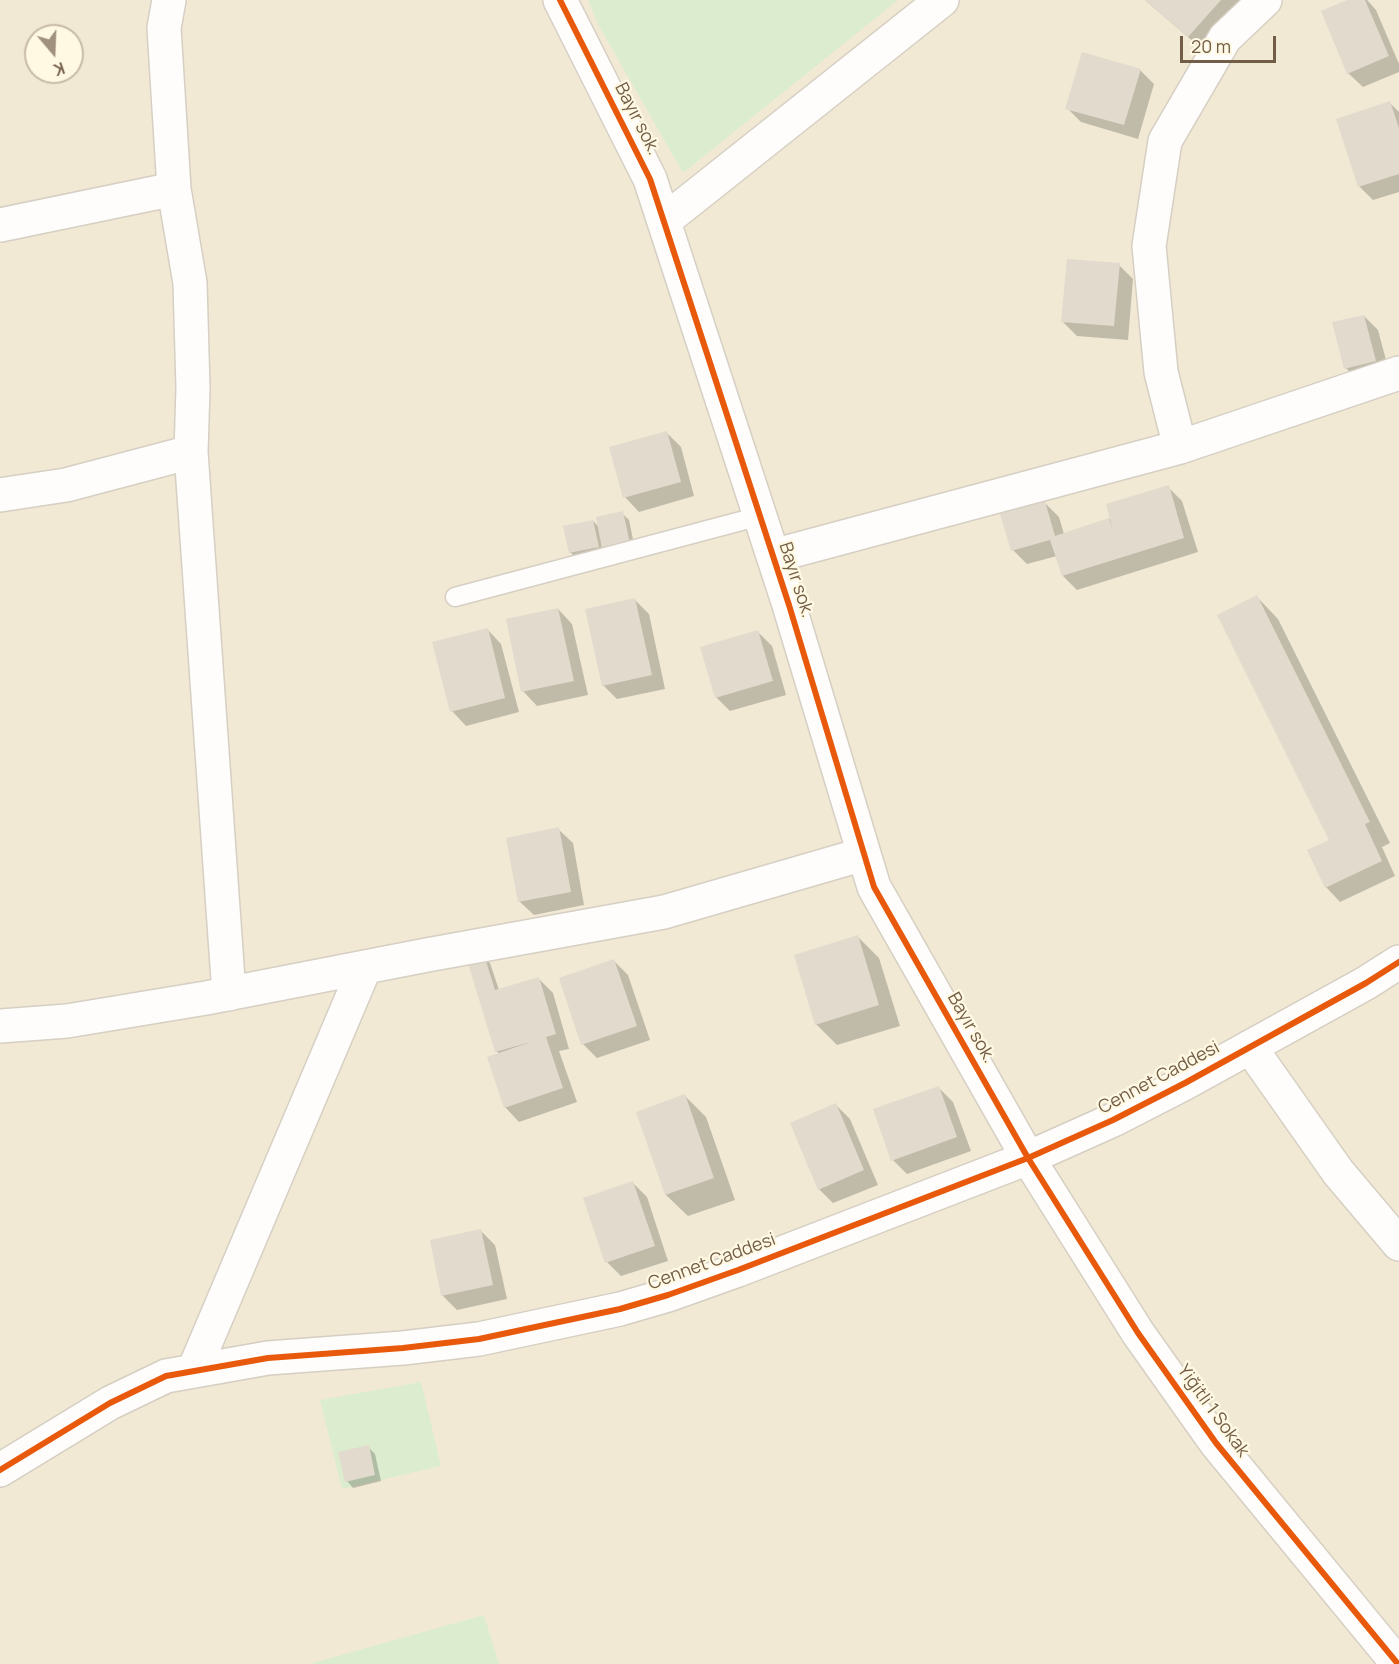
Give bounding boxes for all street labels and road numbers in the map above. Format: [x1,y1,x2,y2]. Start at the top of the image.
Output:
street label: Bayır sok. [610,79,664,159]
street label: Bayır sok. [774,540,818,620]
street label: Bayır sok. [942,989,1000,1067]
street label: Cennet Caddesi [1095,1037,1223,1119]
street label: Cennet Caddesi [645,1229,779,1295]
street label: Yiğitli 1 Sokak [1172,1361,1254,1461]

